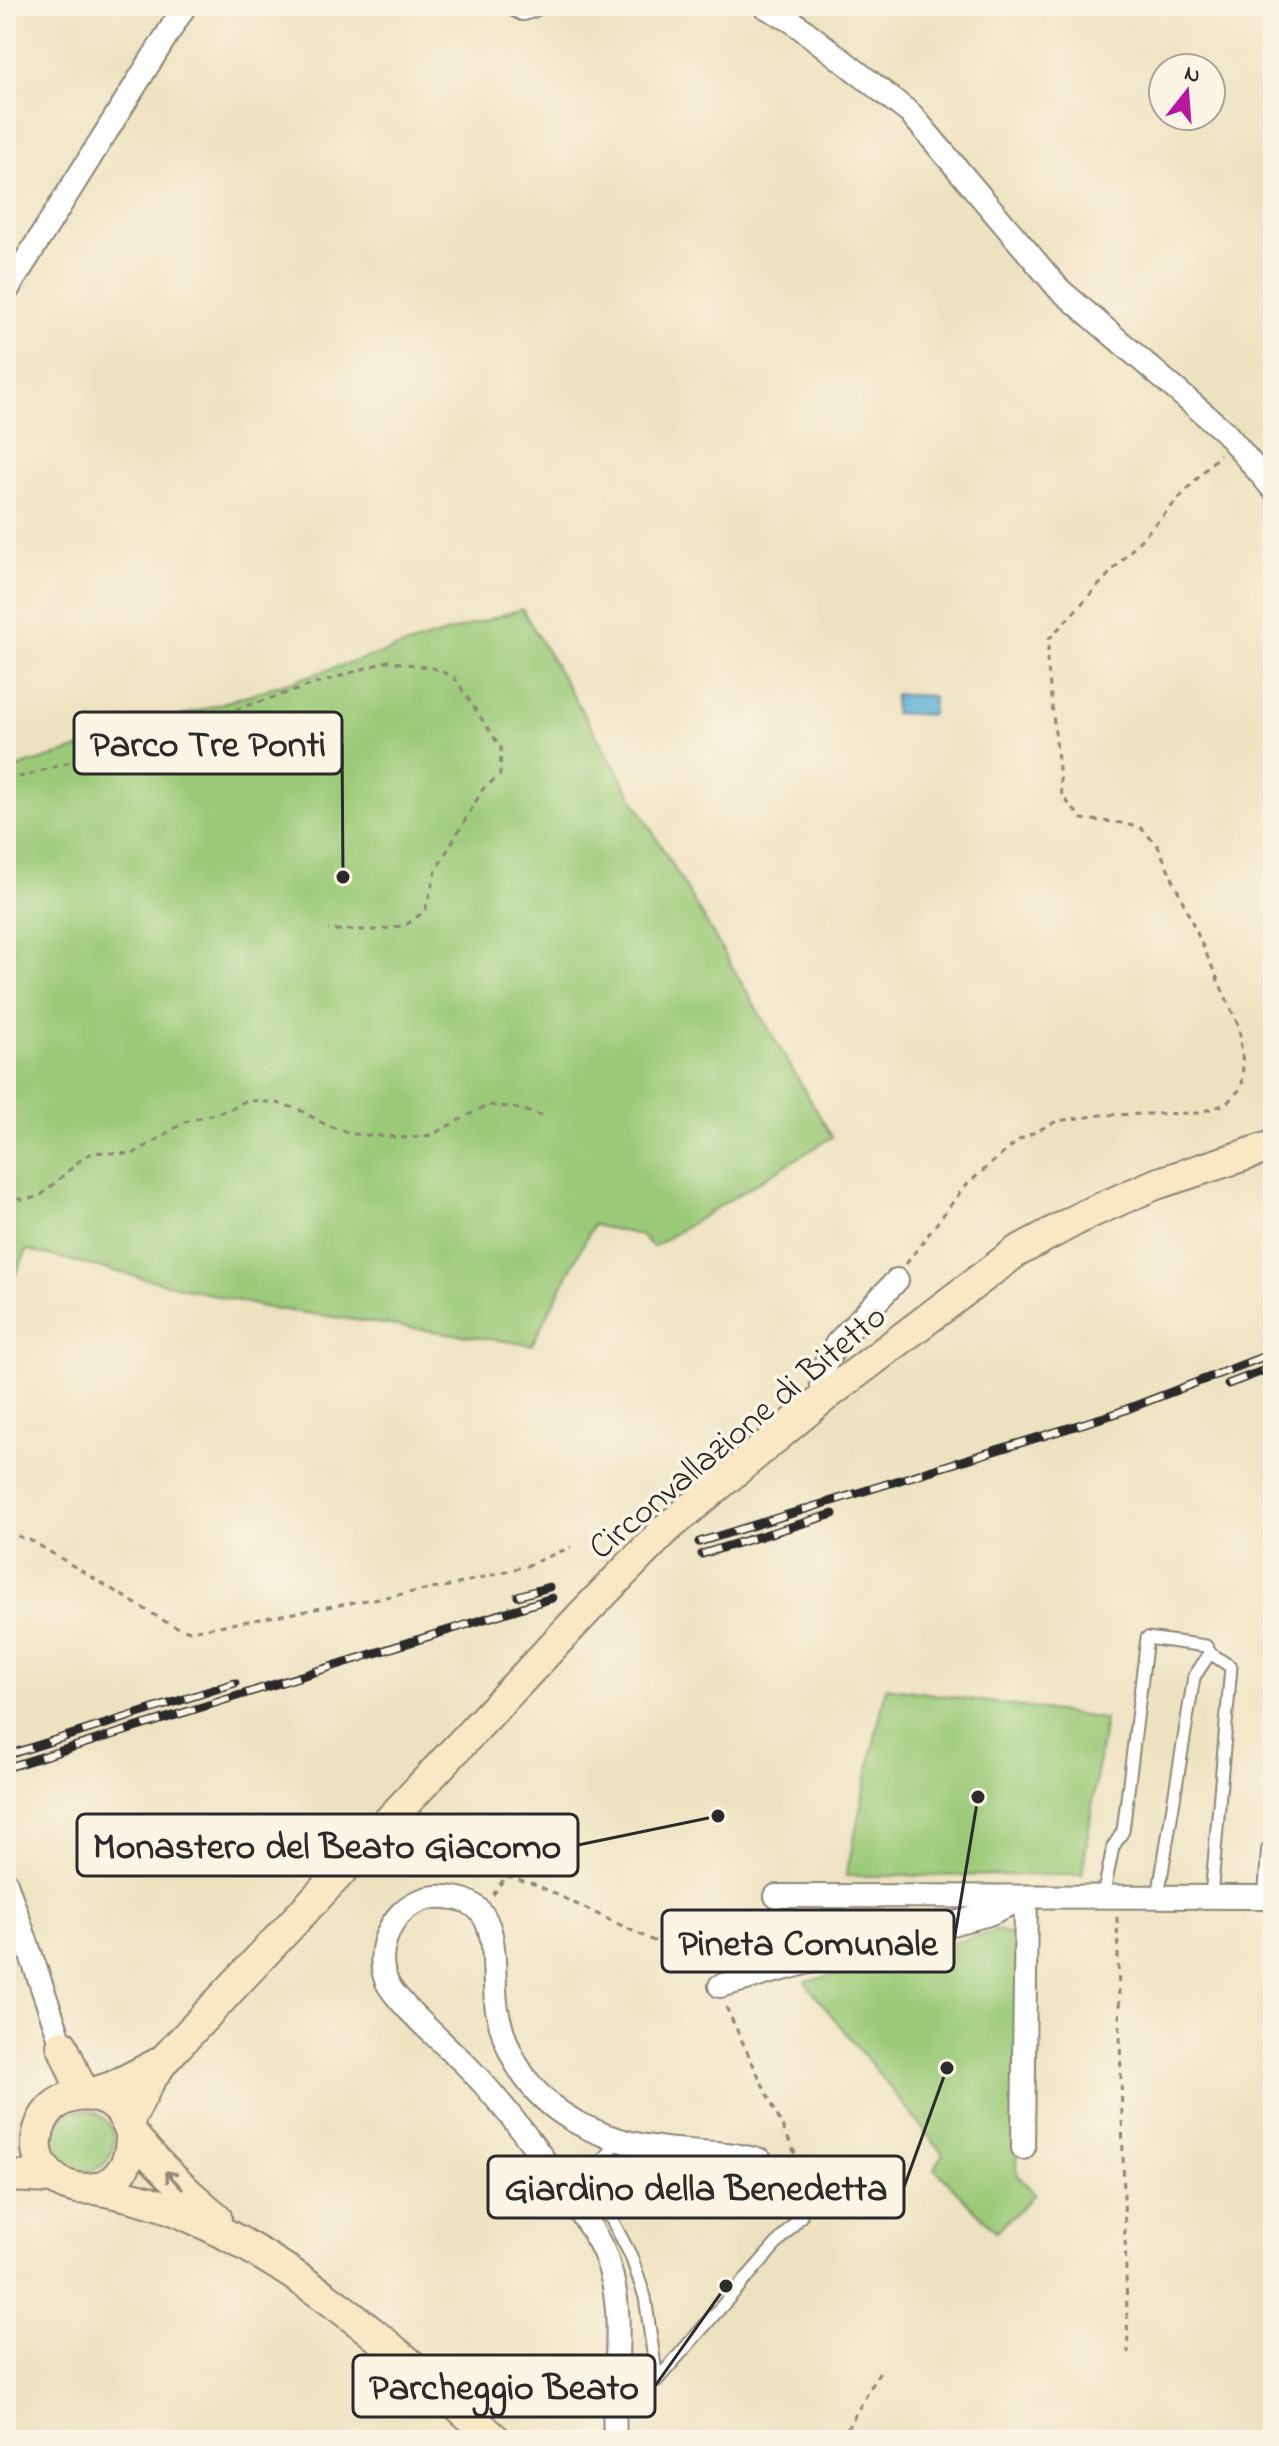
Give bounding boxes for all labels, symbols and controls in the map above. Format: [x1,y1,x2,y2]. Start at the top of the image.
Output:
north arrow [1147,52,1227,132]
text: N [1180,58,1204,93]
callout: Parco Tre Ponti [74,712,342,774]
text: Parco Tre Ponti [90,719,326,775]
street label: Circonvallazione di Bitetto [578,1292,900,1574]
callout: Monastero del Beato Giacomo [77,1814,578,1876]
text: Monastero del Beato Giacomo [93,1821,561,1877]
callout: Pineta Comunale [662,1910,954,1972]
text: Pineta Comunale [678,1918,939,1974]
callout: Giardino della Benedetta [488,2156,904,2218]
text: Giardino della Benedetta [504,2163,888,2219]
one-way arrow [166,2170,184,2190]
callout: Parcheggio Beato [353,2355,655,2417]
text: Parcheggio Beato [369,2362,639,2418]

